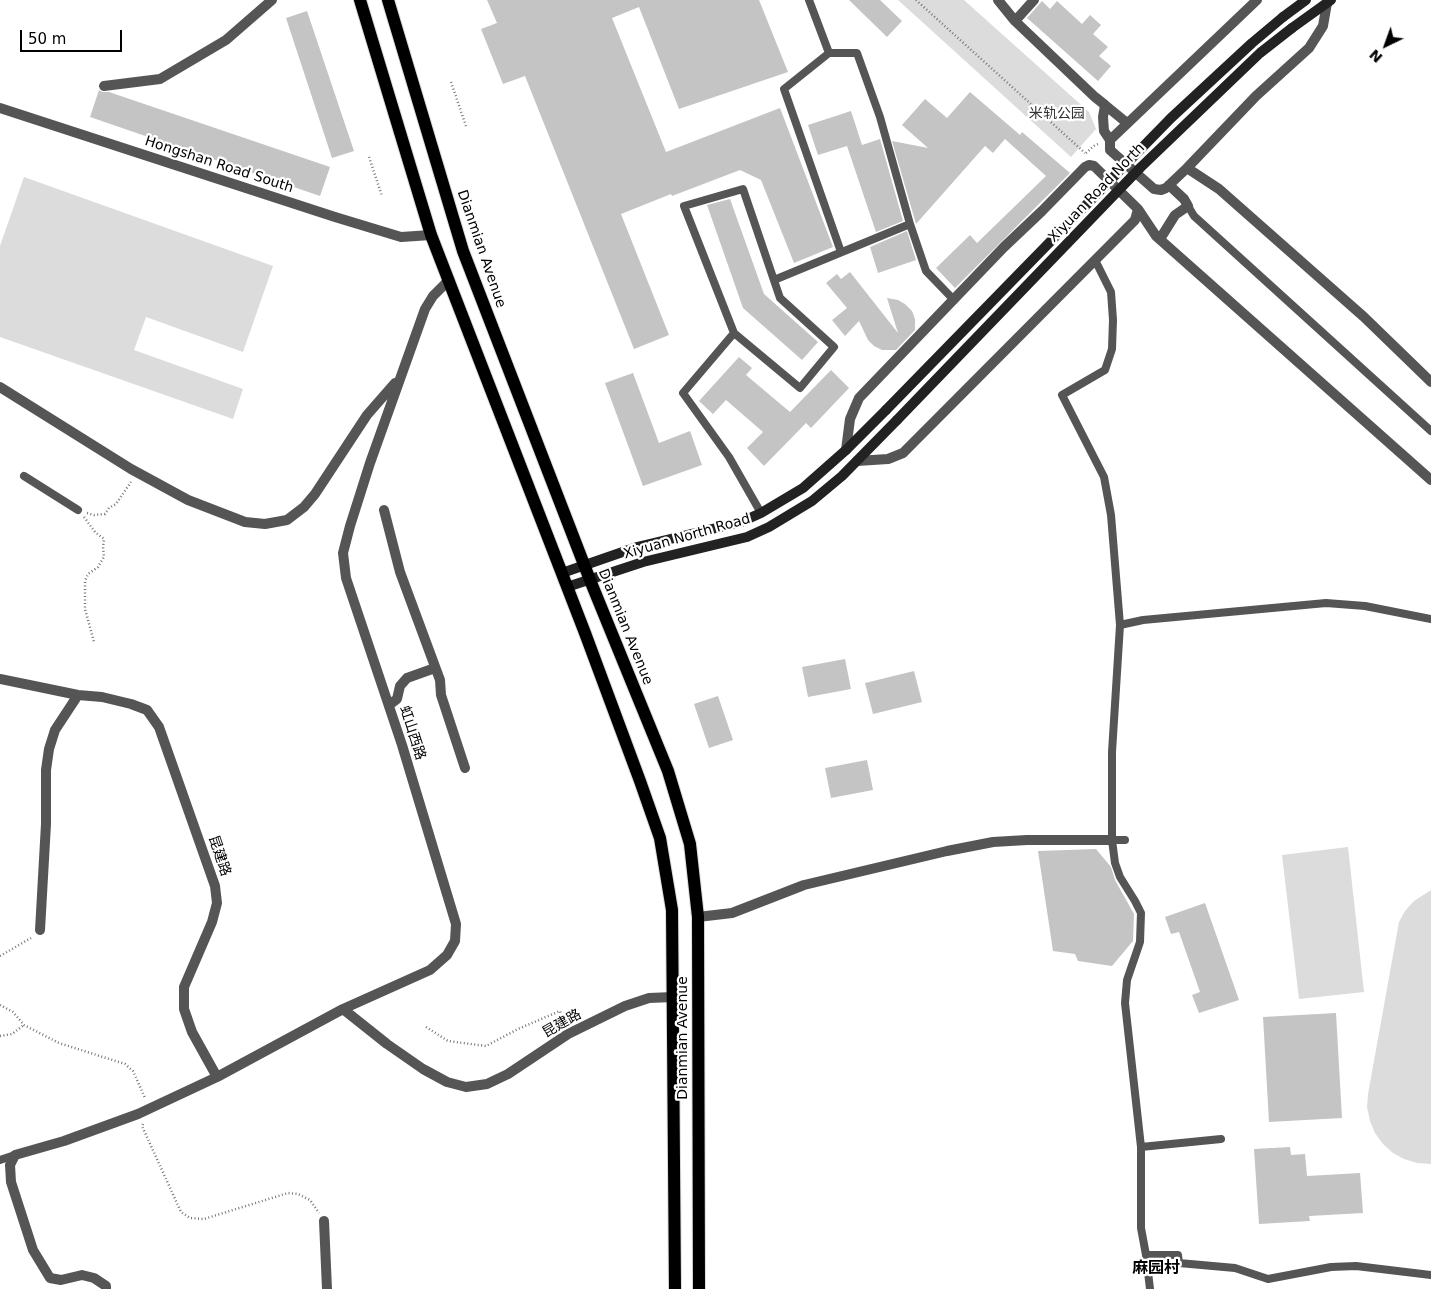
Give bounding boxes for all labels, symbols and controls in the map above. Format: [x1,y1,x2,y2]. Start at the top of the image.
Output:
scale bar [22,20,125,52]
north arrow [1361,20,1411,70]
text: 50 m [28,30,66,48]
text: N [1366,46,1386,66]
park label: 米轨公园 [1029,106,1085,122]
street label: Hongshan Road South [143,133,295,197]
street label: Xiyuan Road North [1045,140,1149,246]
street label: Dianmian Avenue [453,188,509,310]
street label: Xiyuan North Road [622,511,752,563]
street label: Dianmian Avenue [594,567,656,687]
street label: 虹山西路 [395,704,429,762]
street label: 昆建路 [204,833,234,879]
street label: Dianmian Avenue [675,976,691,1100]
street label: 昆建路 [540,1006,584,1042]
district label: 麻园村 [1132,1259,1180,1279]

